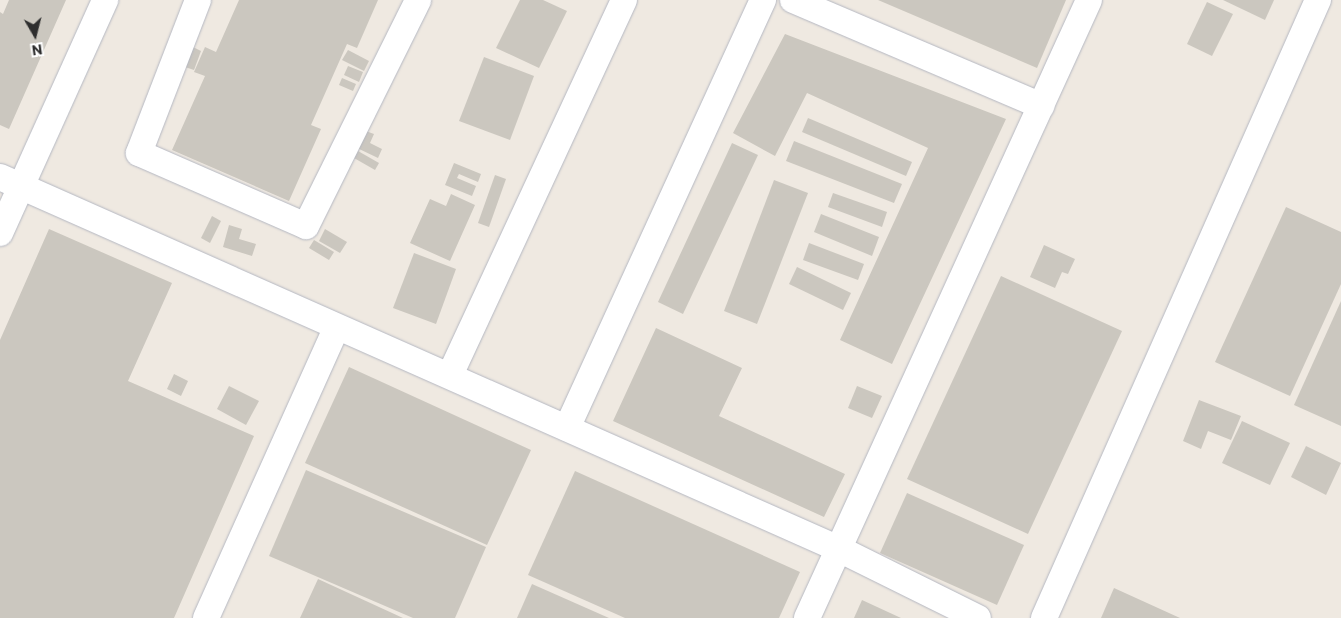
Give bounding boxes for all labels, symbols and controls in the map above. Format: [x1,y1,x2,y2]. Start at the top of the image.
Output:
north arrow [10,10,60,60]
text: N [31,41,44,59]

